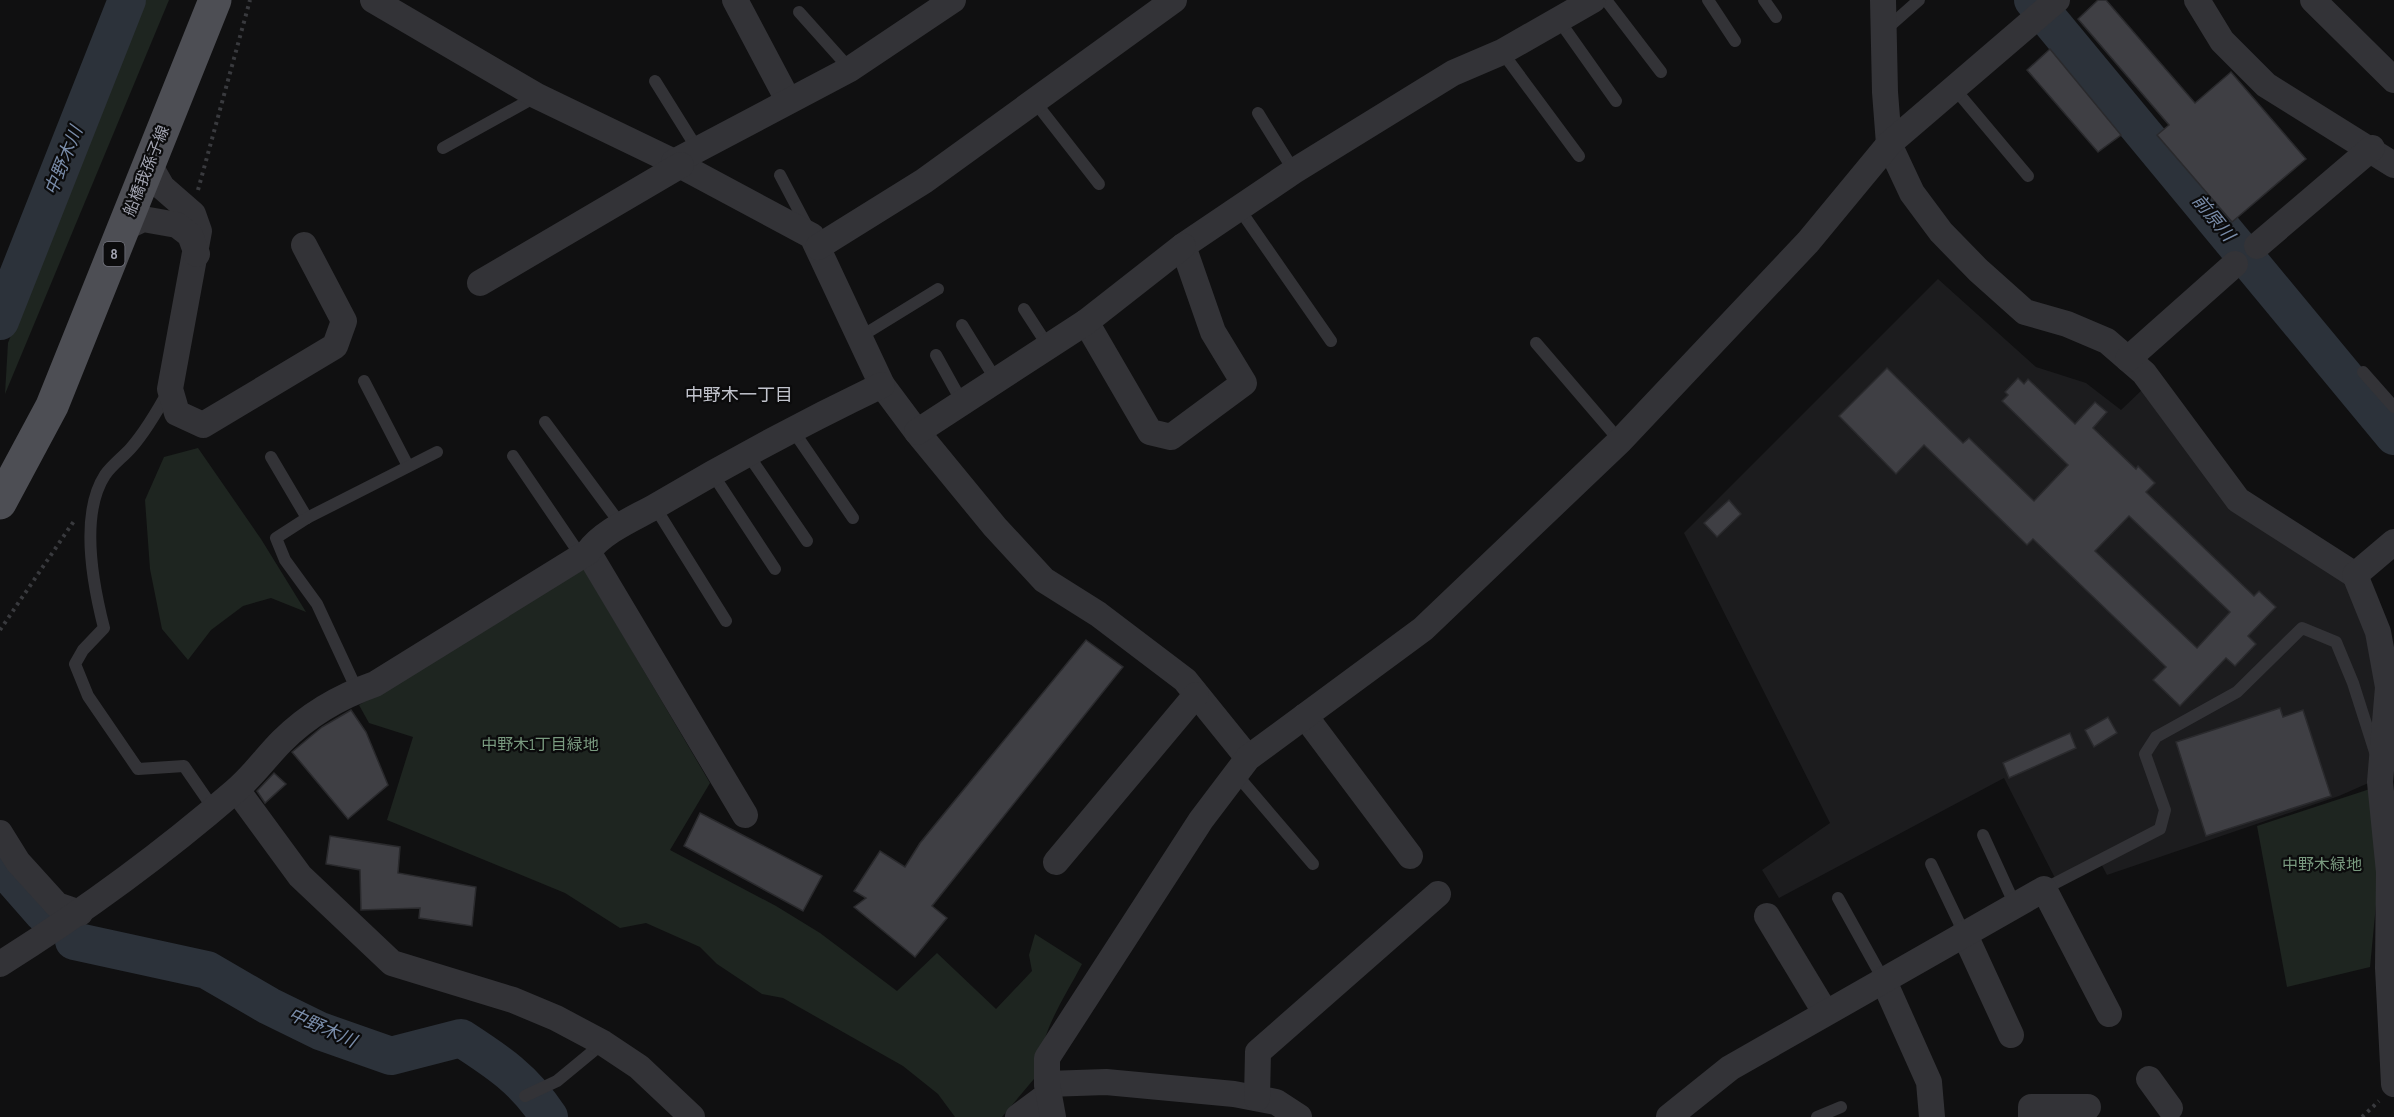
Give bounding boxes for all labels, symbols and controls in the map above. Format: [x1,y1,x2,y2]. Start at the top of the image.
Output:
water label: 中野木川 [41,122,88,198]
street label: 船橋我孫子線 [120,123,174,219]
water label: 前原川 [2188,191,2240,247]
road number: 8 [104,242,124,266]
district label: 中野木一丁目 [685,385,793,406]
park label: 中野木1丁目緑地 [481,736,599,755]
park label: 中野木緑地 [2282,856,2362,875]
water label: 中野木川 [285,1004,361,1053]

